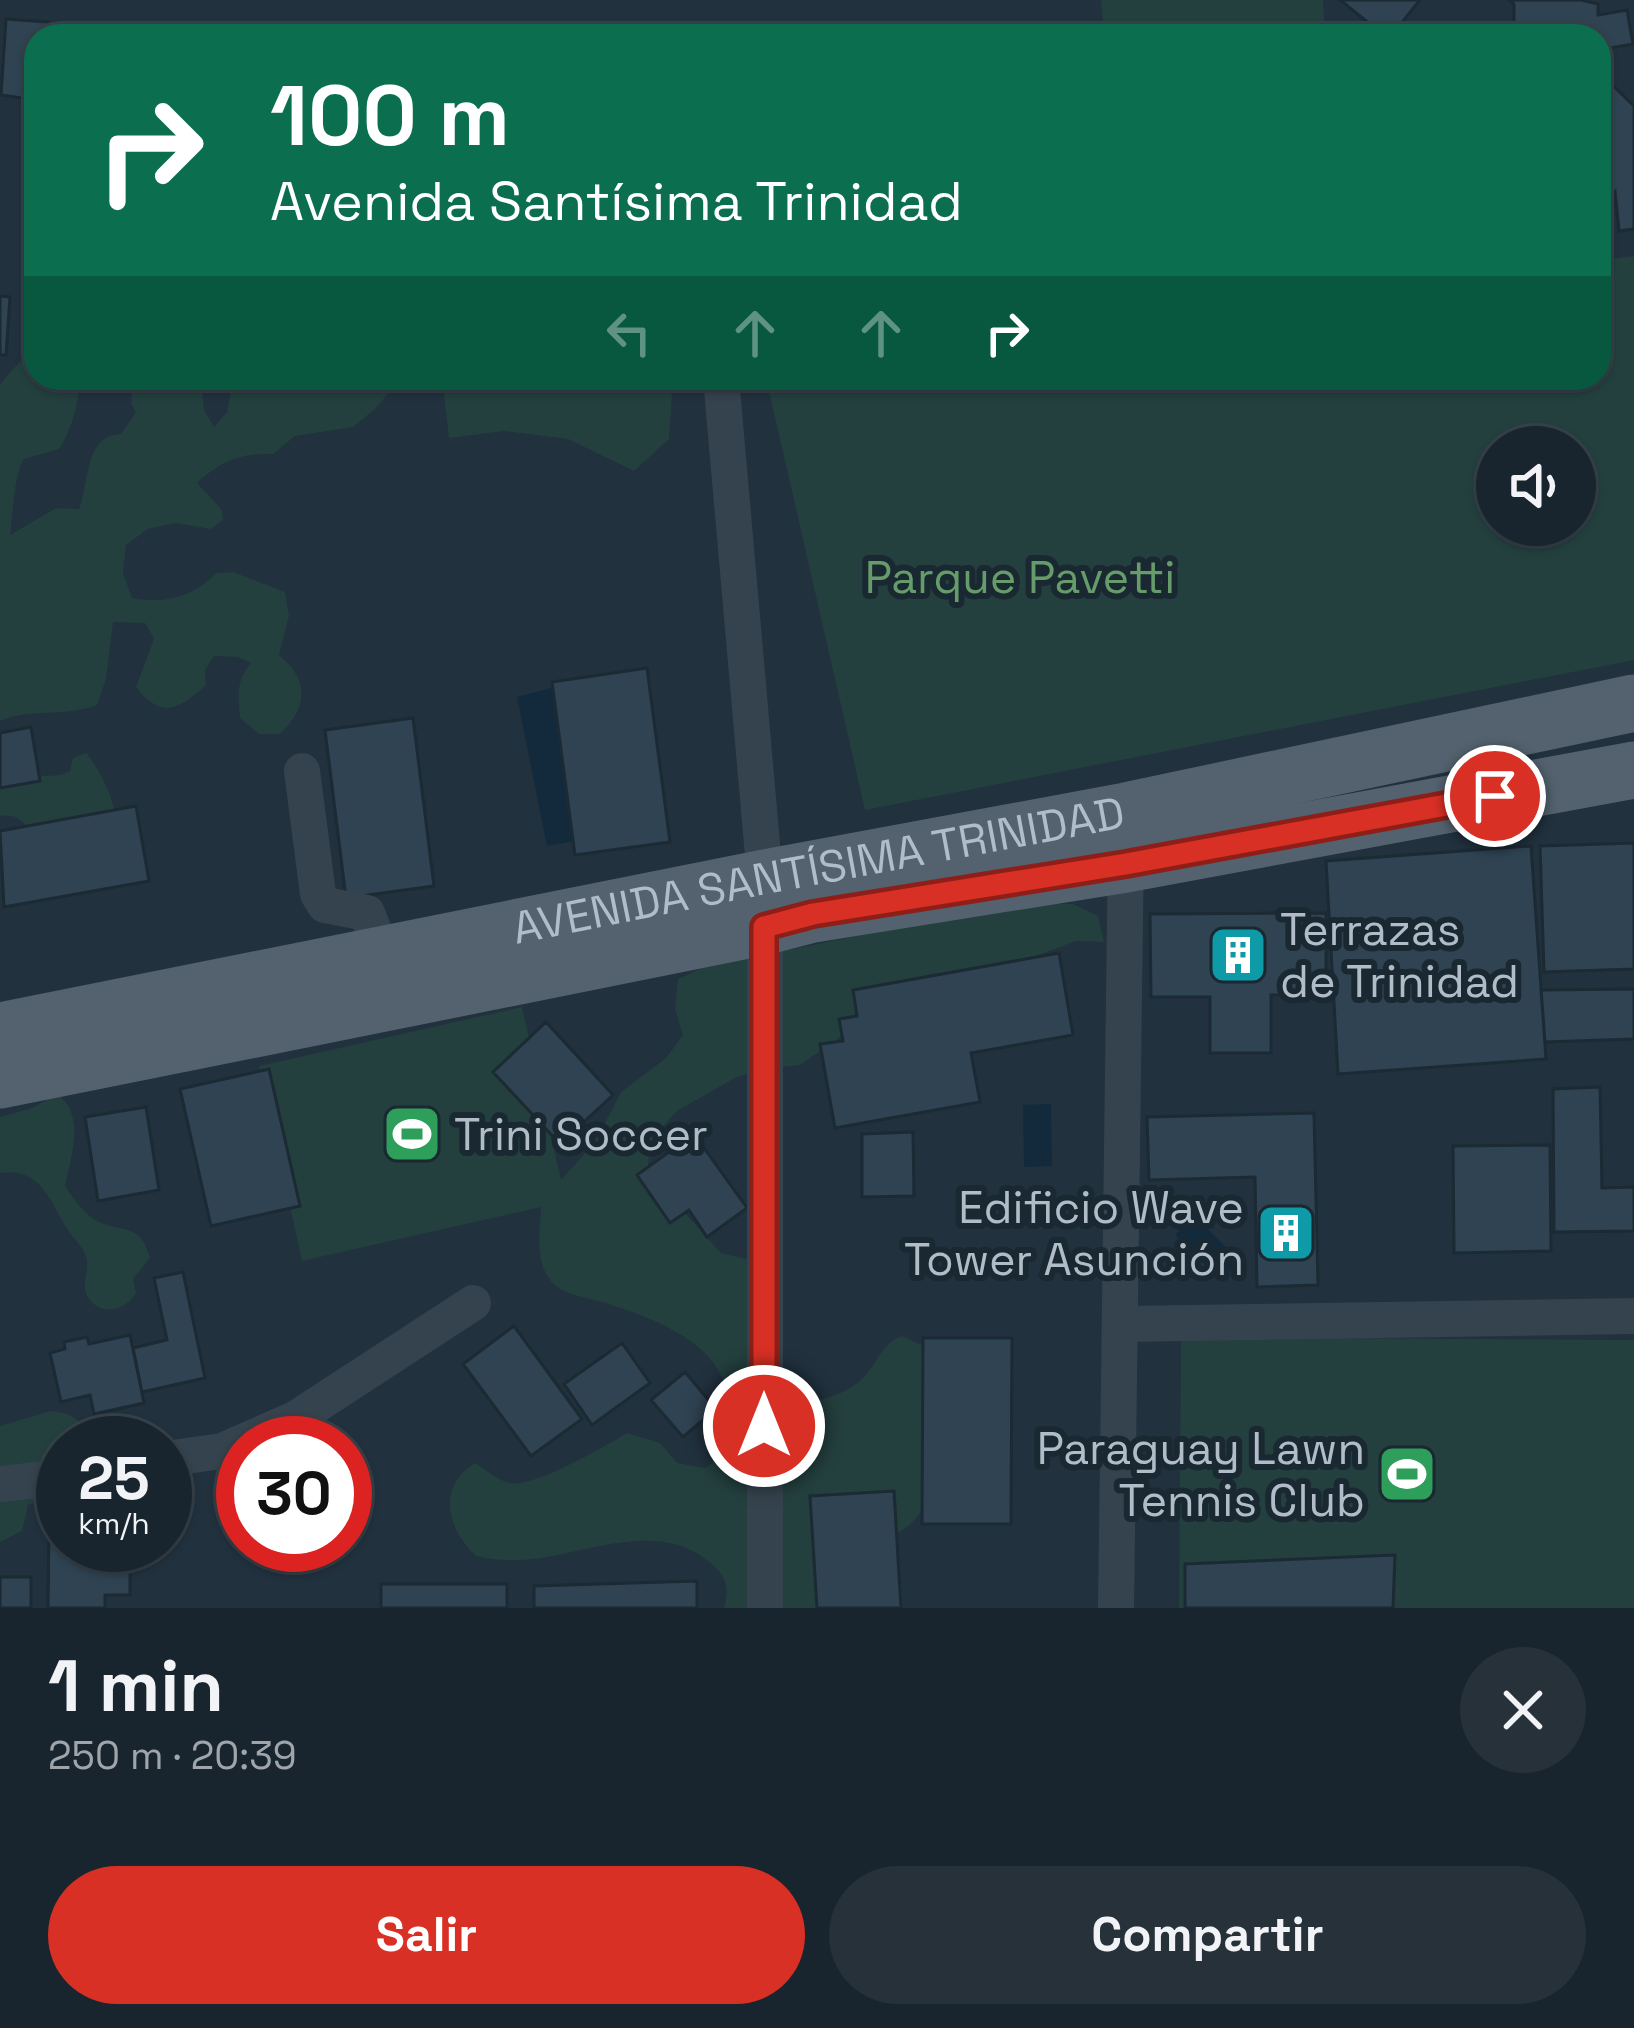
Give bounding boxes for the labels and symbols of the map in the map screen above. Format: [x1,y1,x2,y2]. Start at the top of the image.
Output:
park label: Parque Pavetti [865,549,1175,606]
pin [1444,745,1546,847]
street label: AVENIDA SANTÍSIMA TRINIDAD [507,784,1129,957]
place label: Terrazas de Trinidad [1280,901,1519,1010]
building icon: Terrazas de Trinidad [1207,924,1269,986]
sports icon: Trini Soccer [381,1103,443,1165]
place label: Trini Soccer [454,1106,708,1163]
place label: Edificio Wave Tower Asunción [904,1179,1244,1288]
building icon: Edificio Wave Tower Asunción [1255,1202,1317,1264]
position arrow [701,1363,827,1489]
speed limit sign: 30 [216,1416,372,1572]
place label: Paraguay Lawn Tennis Club [1037,1420,1365,1529]
sports icon: Paraguay Lawn Tennis Club [1376,1443,1438,1505]

